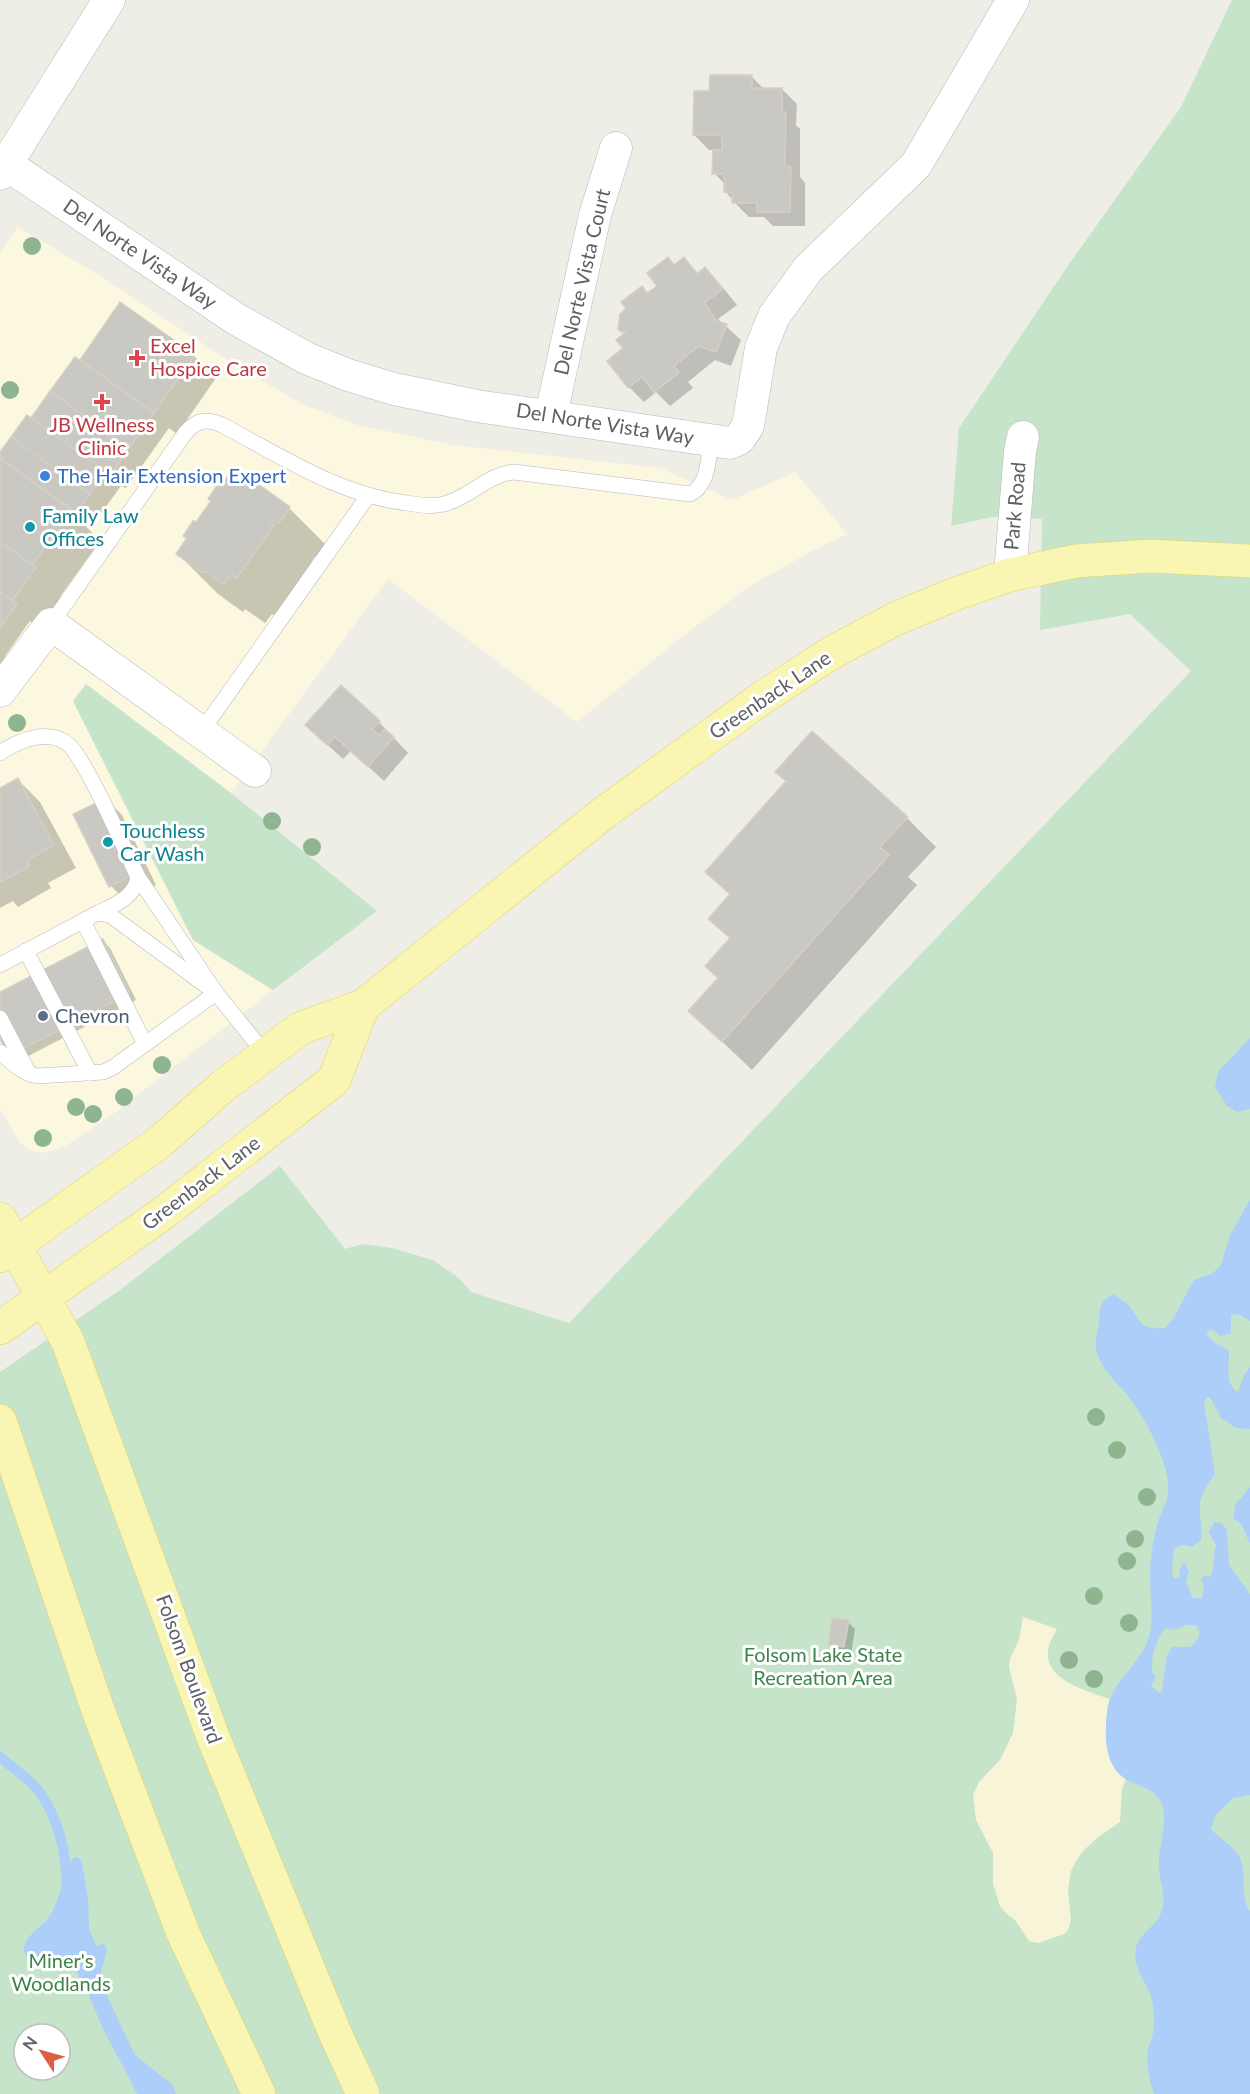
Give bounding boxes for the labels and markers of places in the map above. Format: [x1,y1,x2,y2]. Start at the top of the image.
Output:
place label: Excel Hospice Care [150,333,267,380]
marker: Excel Hospice Care [128,349,146,367]
marker: JB Wellness Clinic [93,393,111,411]
place label: JB Wellness Clinic [50,412,154,459]
place label: The Hair Extension Expert [57,463,286,487]
marker: The Hair Extension Expert [38,469,52,483]
place label: Family Law Offices [42,503,139,550]
marker: Family Law Offices [23,520,37,534]
place label: Touchless Car Wash [120,818,205,865]
marker: Touchless Car Wash [101,835,115,849]
place label: Chevron [55,1003,130,1027]
marker: Chevron [36,1009,50,1023]

